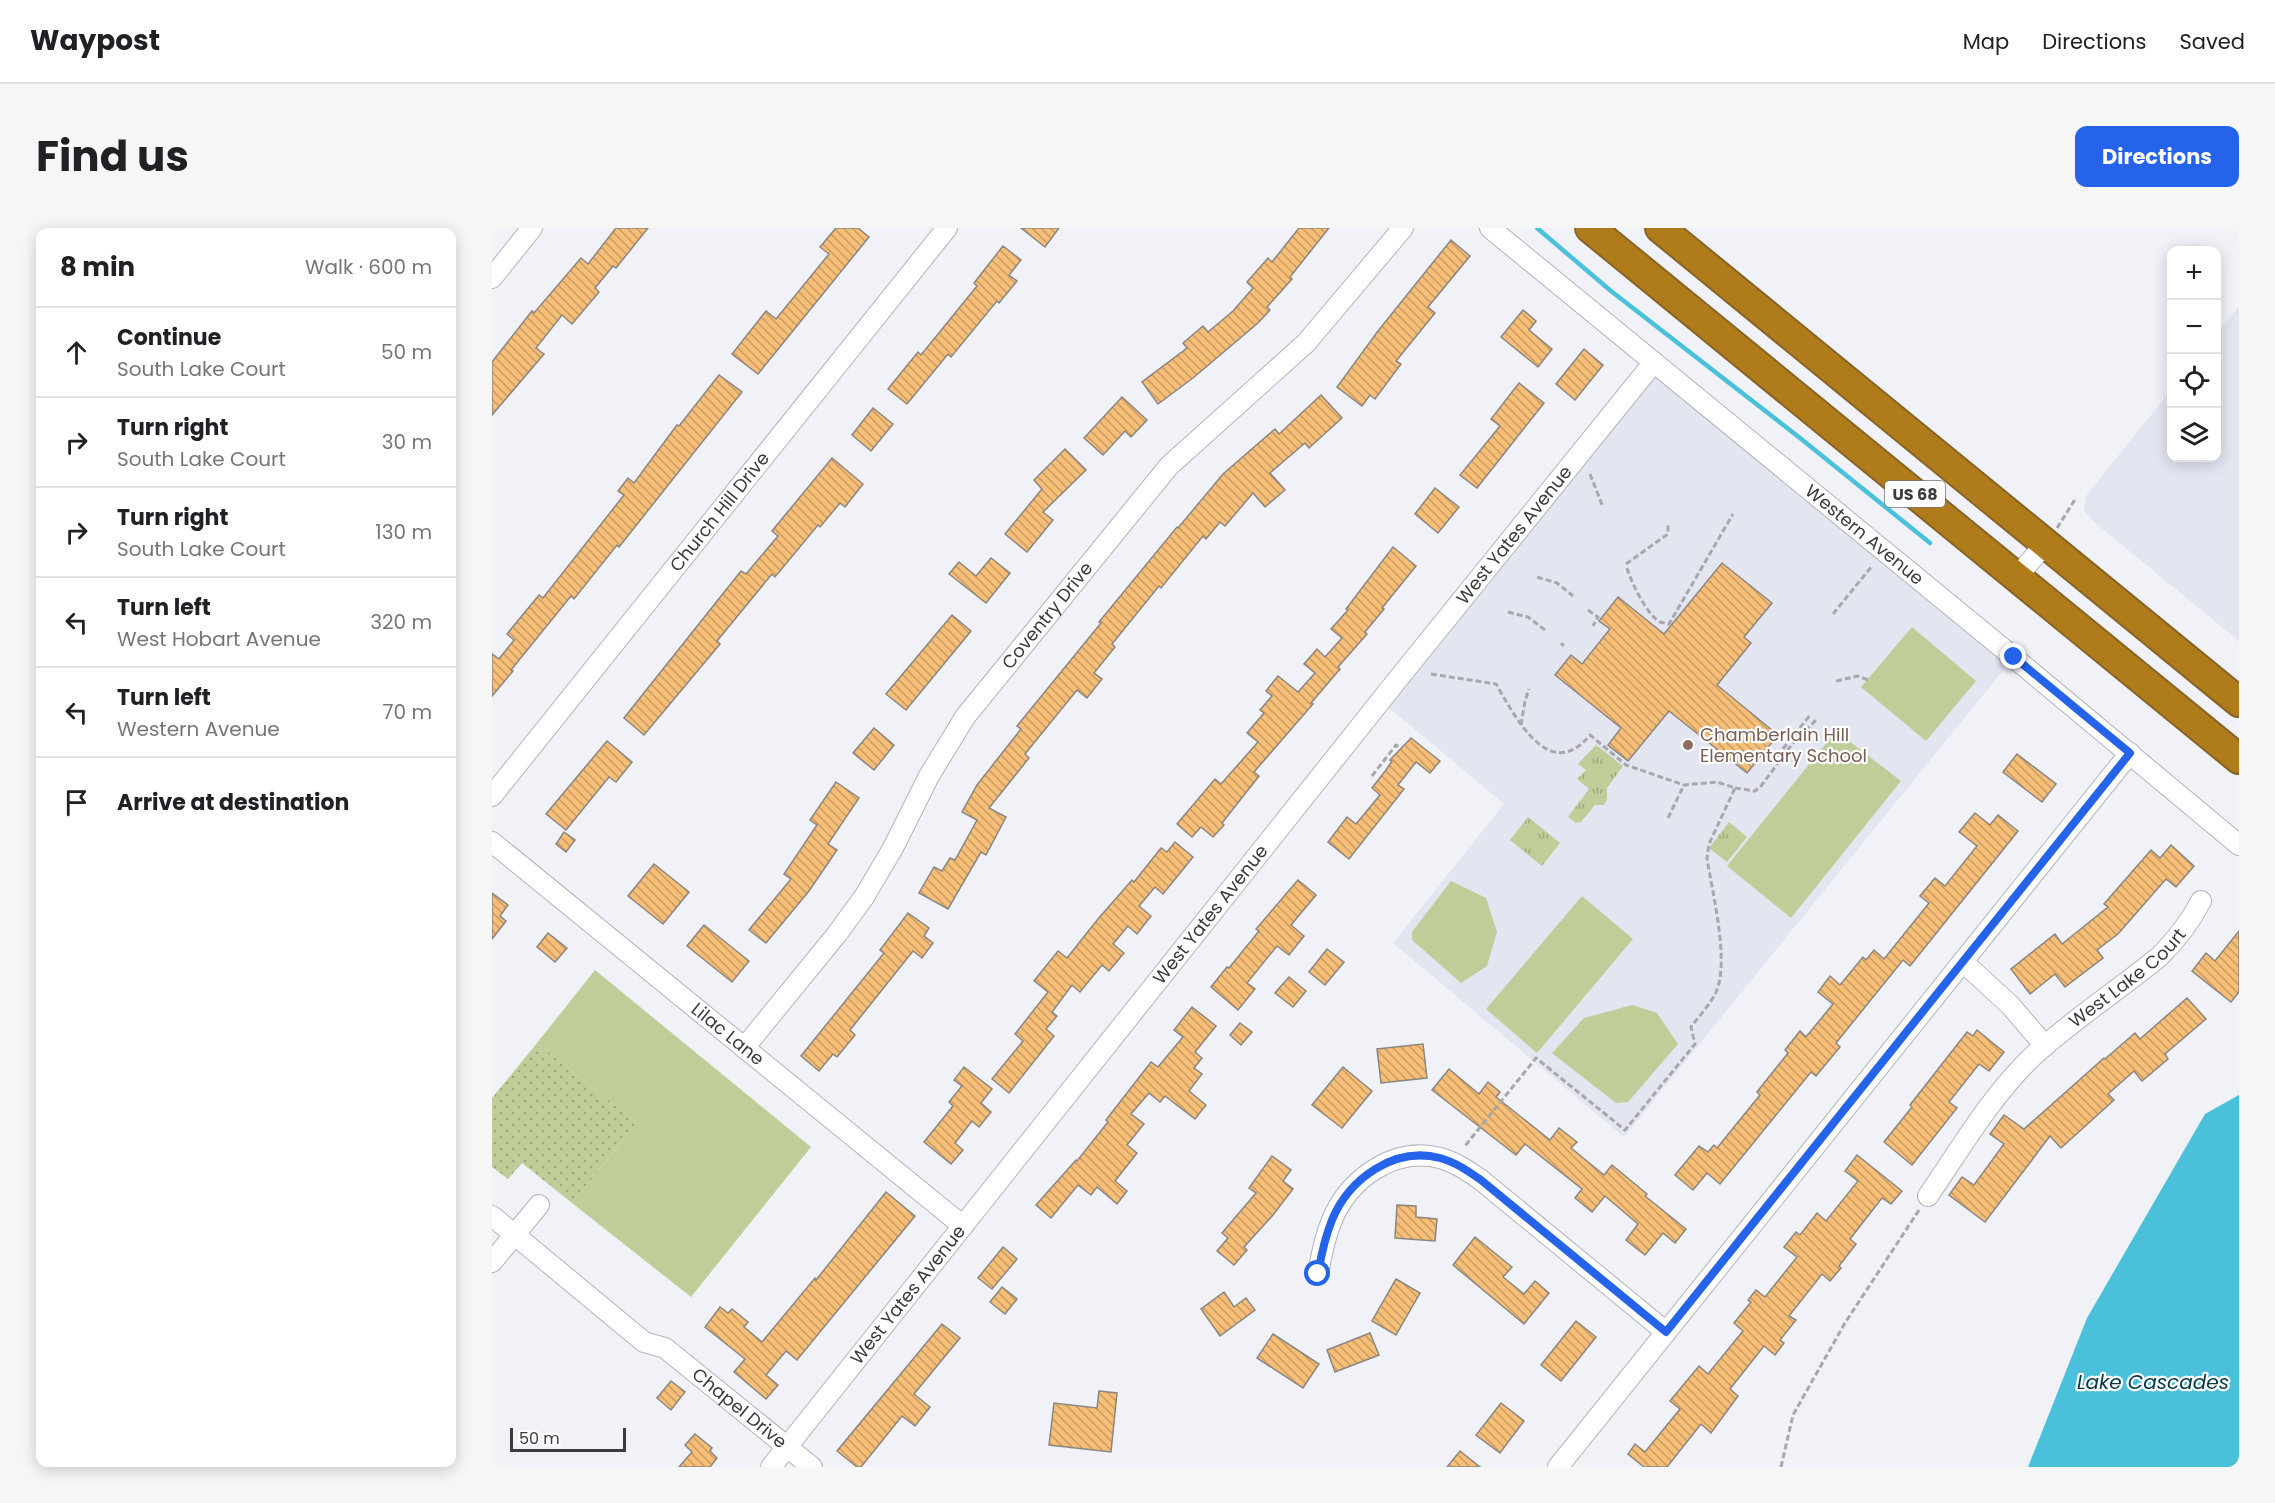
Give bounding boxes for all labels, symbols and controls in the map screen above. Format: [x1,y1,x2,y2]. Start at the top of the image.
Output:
text: Waypost [30,21,160,60]
text: Map [1963,27,2009,56]
text: Directions [2042,27,2146,56]
text: Saved [2179,27,2245,56]
button: Directions [2075,126,2239,187]
text: Find us [36,127,189,186]
map controls [2167,246,2221,462]
button: + [2167,246,2221,300]
text: 8 min [60,249,135,285]
text: Walk · 600 m [305,253,432,281]
button: − [2167,300,2221,354]
text: Continue [117,322,221,353]
icon: ahead [60,336,93,369]
text: 50 m [381,338,432,366]
button: locate [2167,354,2221,408]
text: South Lake Court [117,355,286,383]
button: layers [2167,408,2221,462]
text: Turn right [117,412,228,443]
icon: right [60,426,93,459]
text: 30 m [382,428,432,456]
text: South Lake Court [117,445,286,473]
street label: Church Hill Drive [664,447,775,577]
street label: West Yates Avenue [1450,460,1578,609]
street label: Western Avenue [1800,478,1929,591]
road number: US 68 [1885,481,1945,507]
text: Turn right [117,502,228,533]
icon: right [60,516,93,549]
text: 130 m [375,518,432,546]
text: South Lake Court [117,535,286,563]
street label: Coventry Drive [996,556,1098,674]
text: Turn left [117,592,211,623]
icon: left [60,606,93,639]
text: 320 m [370,608,432,636]
text: West Hobart Avenue [117,625,321,653]
route end [2000,643,2026,669]
text: Turn left [117,682,211,713]
icon: left [60,696,93,729]
text: 70 m [383,698,432,726]
text: Western Avenue [117,715,280,743]
place label: Chamberlain Hill Elementary School [1700,722,1867,768]
marker: Chamberlain Hill Elementary School [1681,738,1695,752]
icon: arrive [60,786,93,819]
text: Arrive at destination [117,787,349,818]
street label: West Yates Avenue [1147,839,1273,989]
street label: West Lake Court [2063,923,2192,1033]
street label: Lilac Lane [686,996,770,1071]
street label: West Yates Avenue [844,1220,971,1370]
route start [1304,1260,1330,1286]
street label: Chapel Drive [687,1362,792,1454]
water label: Lake Cascades [2077,1368,2229,1396]
scale bar [510,1425,626,1452]
text: 50 m [519,1427,560,1450]

